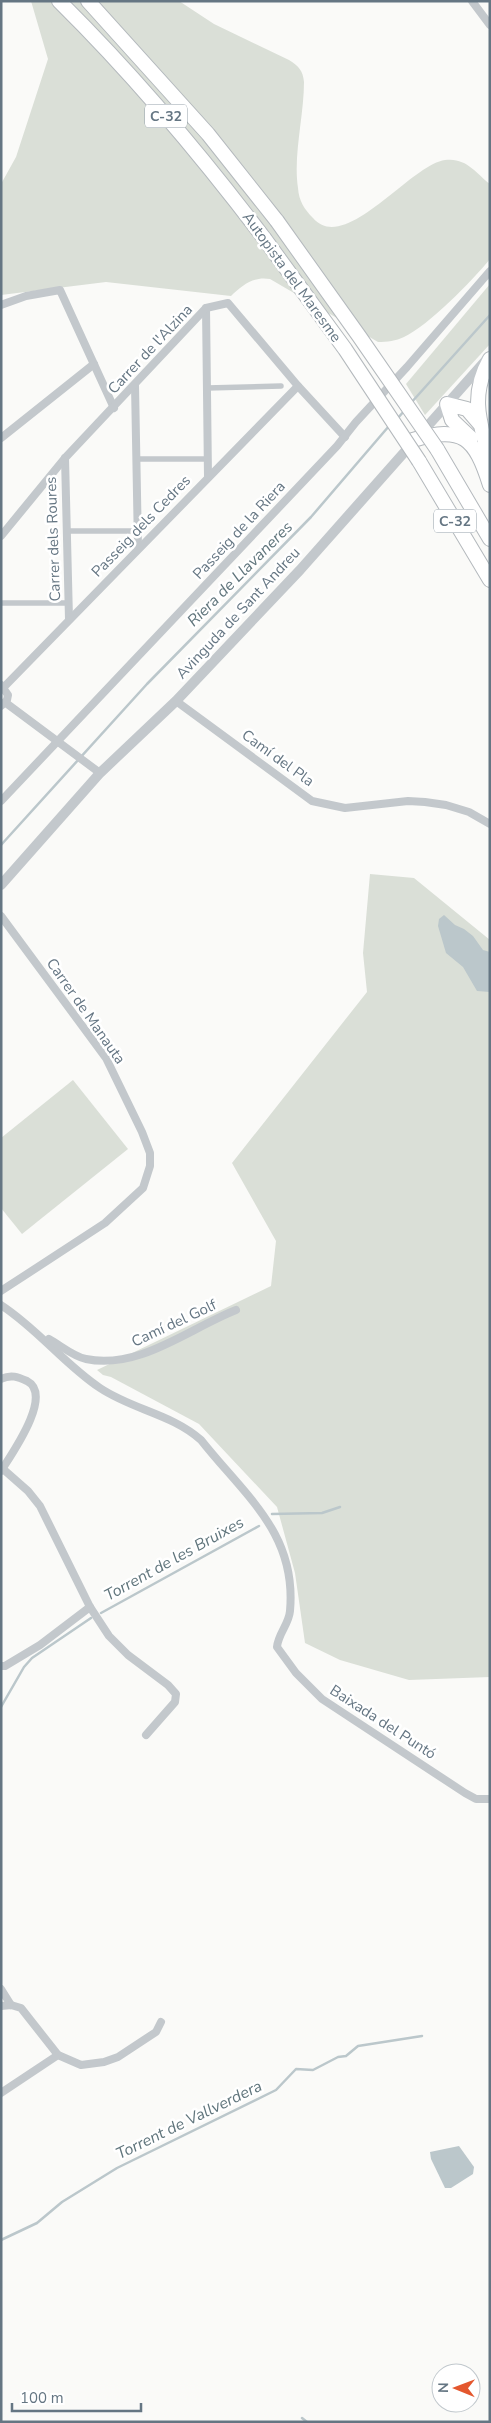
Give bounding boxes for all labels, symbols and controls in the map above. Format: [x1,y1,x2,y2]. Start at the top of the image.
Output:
road number: C-32 [145,104,187,128]
street label: Autopista del Maresme [238,208,346,346]
street label: Carrer de l'Alzina [103,300,197,398]
street label: Passeig dels Cedres [87,471,195,581]
street label: Carrer dels Roures [41,476,65,602]
street label: Passeig de la Riera [188,477,290,583]
road number: C-32 [434,510,476,532]
water label: Riera de Llavaneres [182,516,298,632]
street label: Avinguda de Sant Andreu [172,543,304,683]
street label: Camí del Pla [238,725,318,791]
street label: Carrer de Manauta [42,954,130,1068]
street label: Camí del Golf [128,1294,221,1351]
water label: Torrent de les Bruixes [100,1511,248,1607]
street label: Baixada del Puntó [326,1680,440,1764]
water label: Torrent de Vallverdera [112,2075,266,2165]
north arrow [431,2363,481,2413]
scale bar [12,2380,141,2412]
text: N [434,2382,453,2393]
text: 100 m [20,2388,64,2408]

